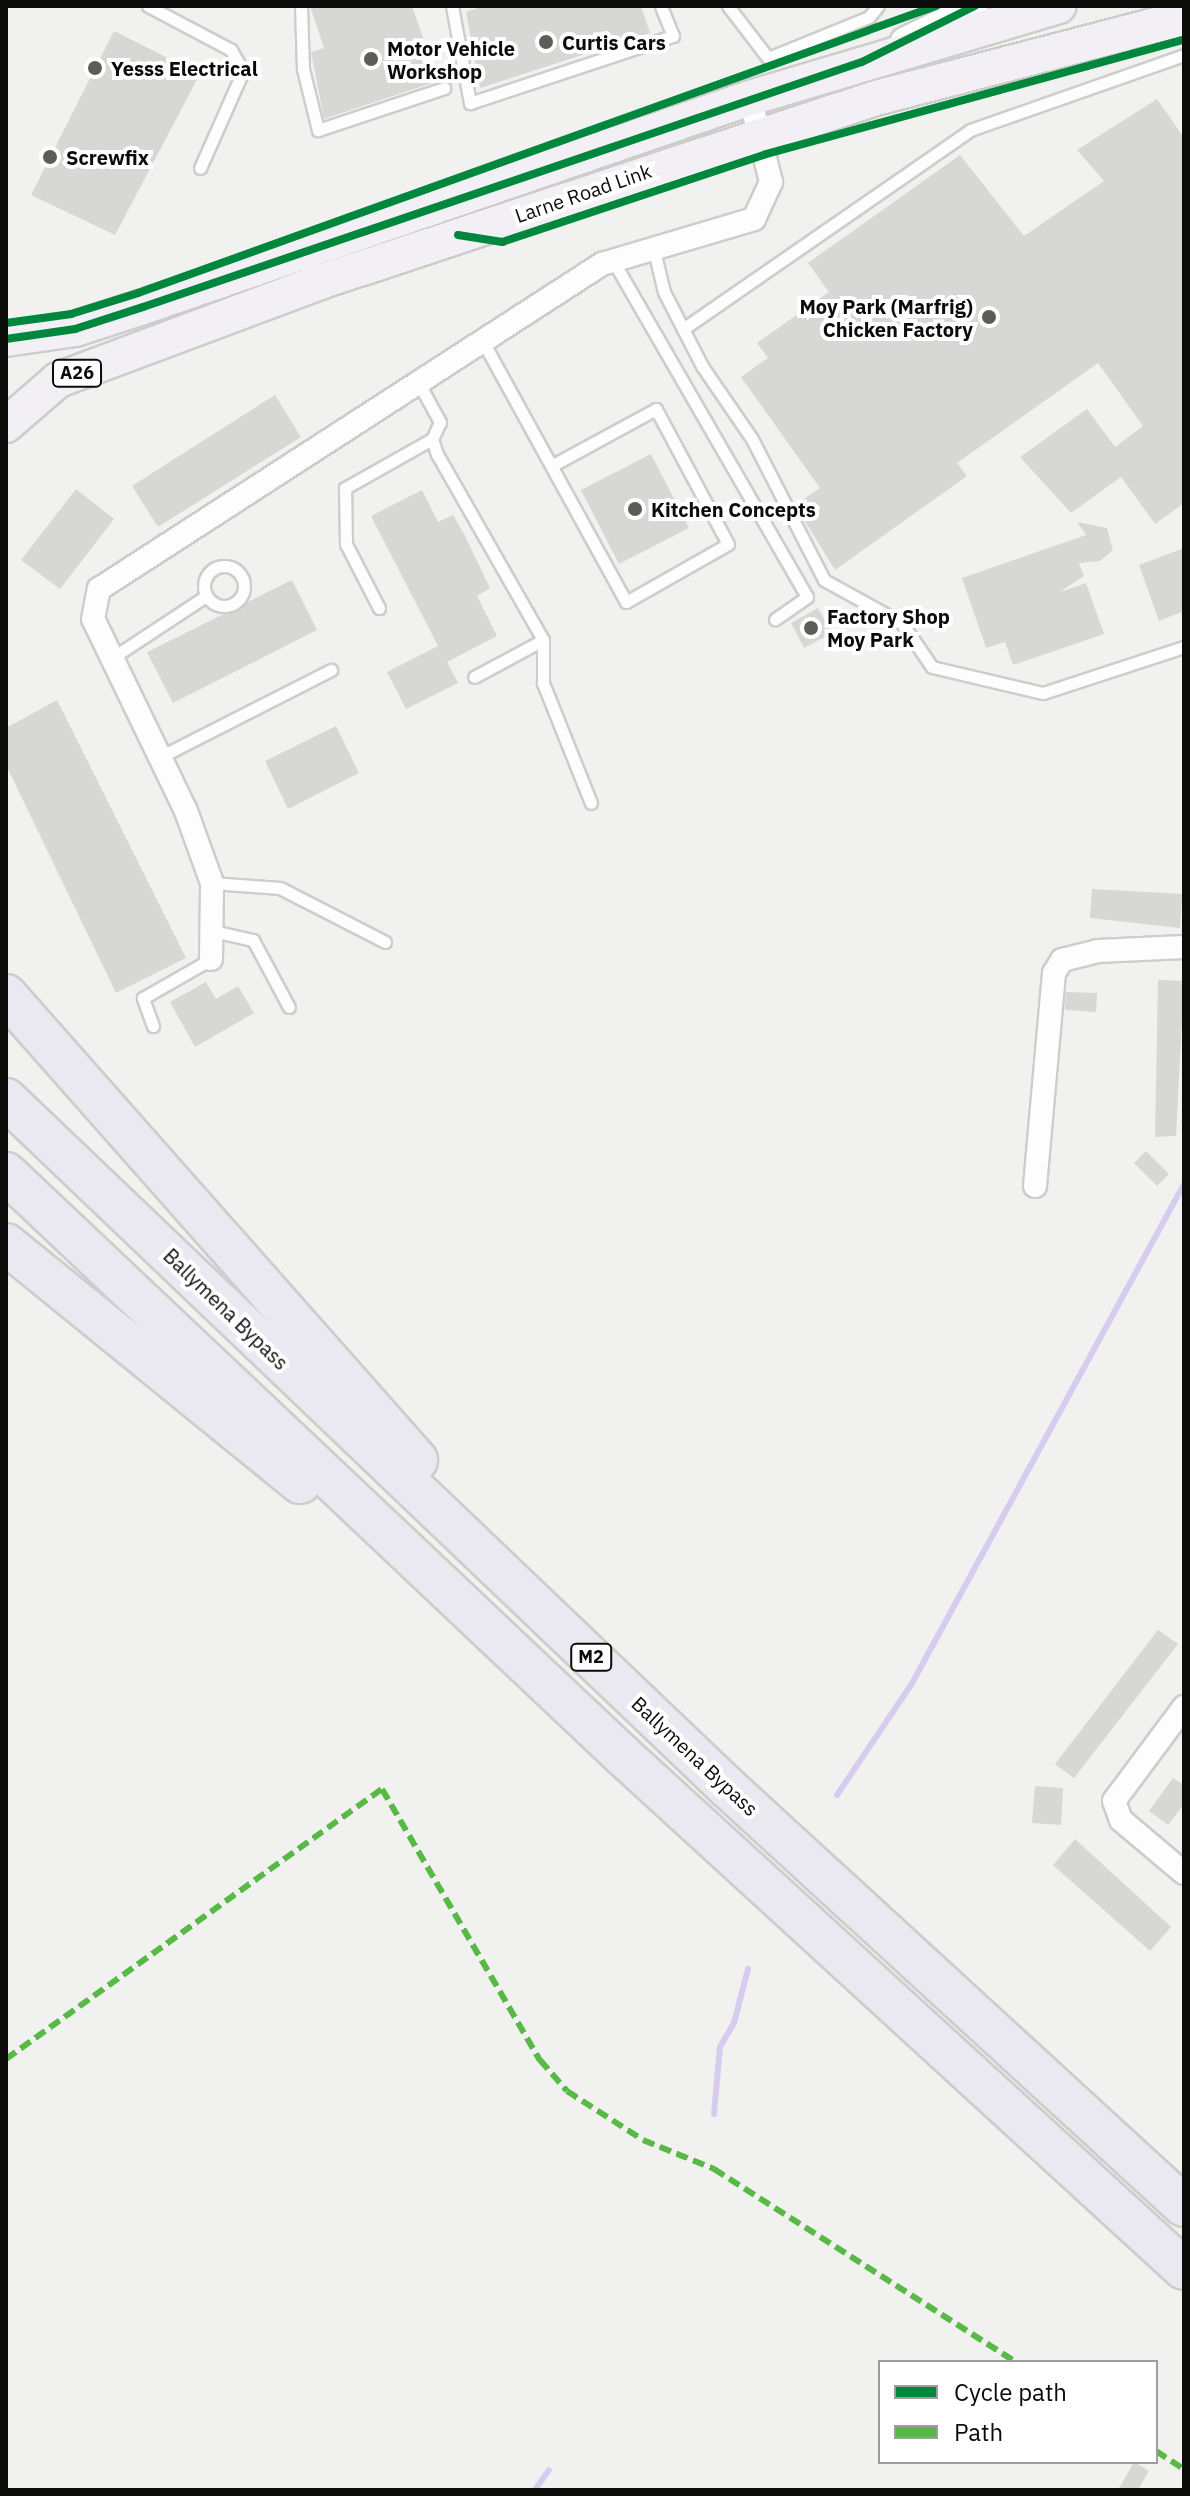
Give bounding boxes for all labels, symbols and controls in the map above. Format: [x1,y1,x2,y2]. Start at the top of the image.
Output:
place label: Curtis Cars [562,30,666,54]
marker: Curtis Cars [537,33,555,51]
place label: Motor Vehicle Workshop [387,36,515,83]
marker: Motor Vehicle Workshop [362,50,380,68]
place label: Yesss Electrical [111,56,258,80]
marker: Yesss Electrical [86,59,104,77]
place label: Screwfix [66,145,149,169]
marker: Screwfix [41,148,59,166]
street label: Larne Road Link [512,158,654,228]
place label: Moy Park (Marfrig) Chicken Factory [799,294,973,341]
marker: Moy Park (Marfrig) Chicken Factory [980,308,998,326]
road number: A26 [51,359,103,387]
place label: Kitchen Concepts [651,497,816,521]
marker: Kitchen Concepts [626,500,644,518]
place label: Factory Shop Moy Park [827,604,950,651]
marker: Factory Shop Moy Park [802,619,820,637]
street label: Ballymena Bypass [159,1243,293,1375]
road number: M2 [569,1643,613,1671]
street label: Ballymena Bypass [627,1691,763,1821]
legend [878,2360,1158,2464]
text: Cycle path [954,2376,1067,2408]
text: Path [954,2416,1003,2448]

